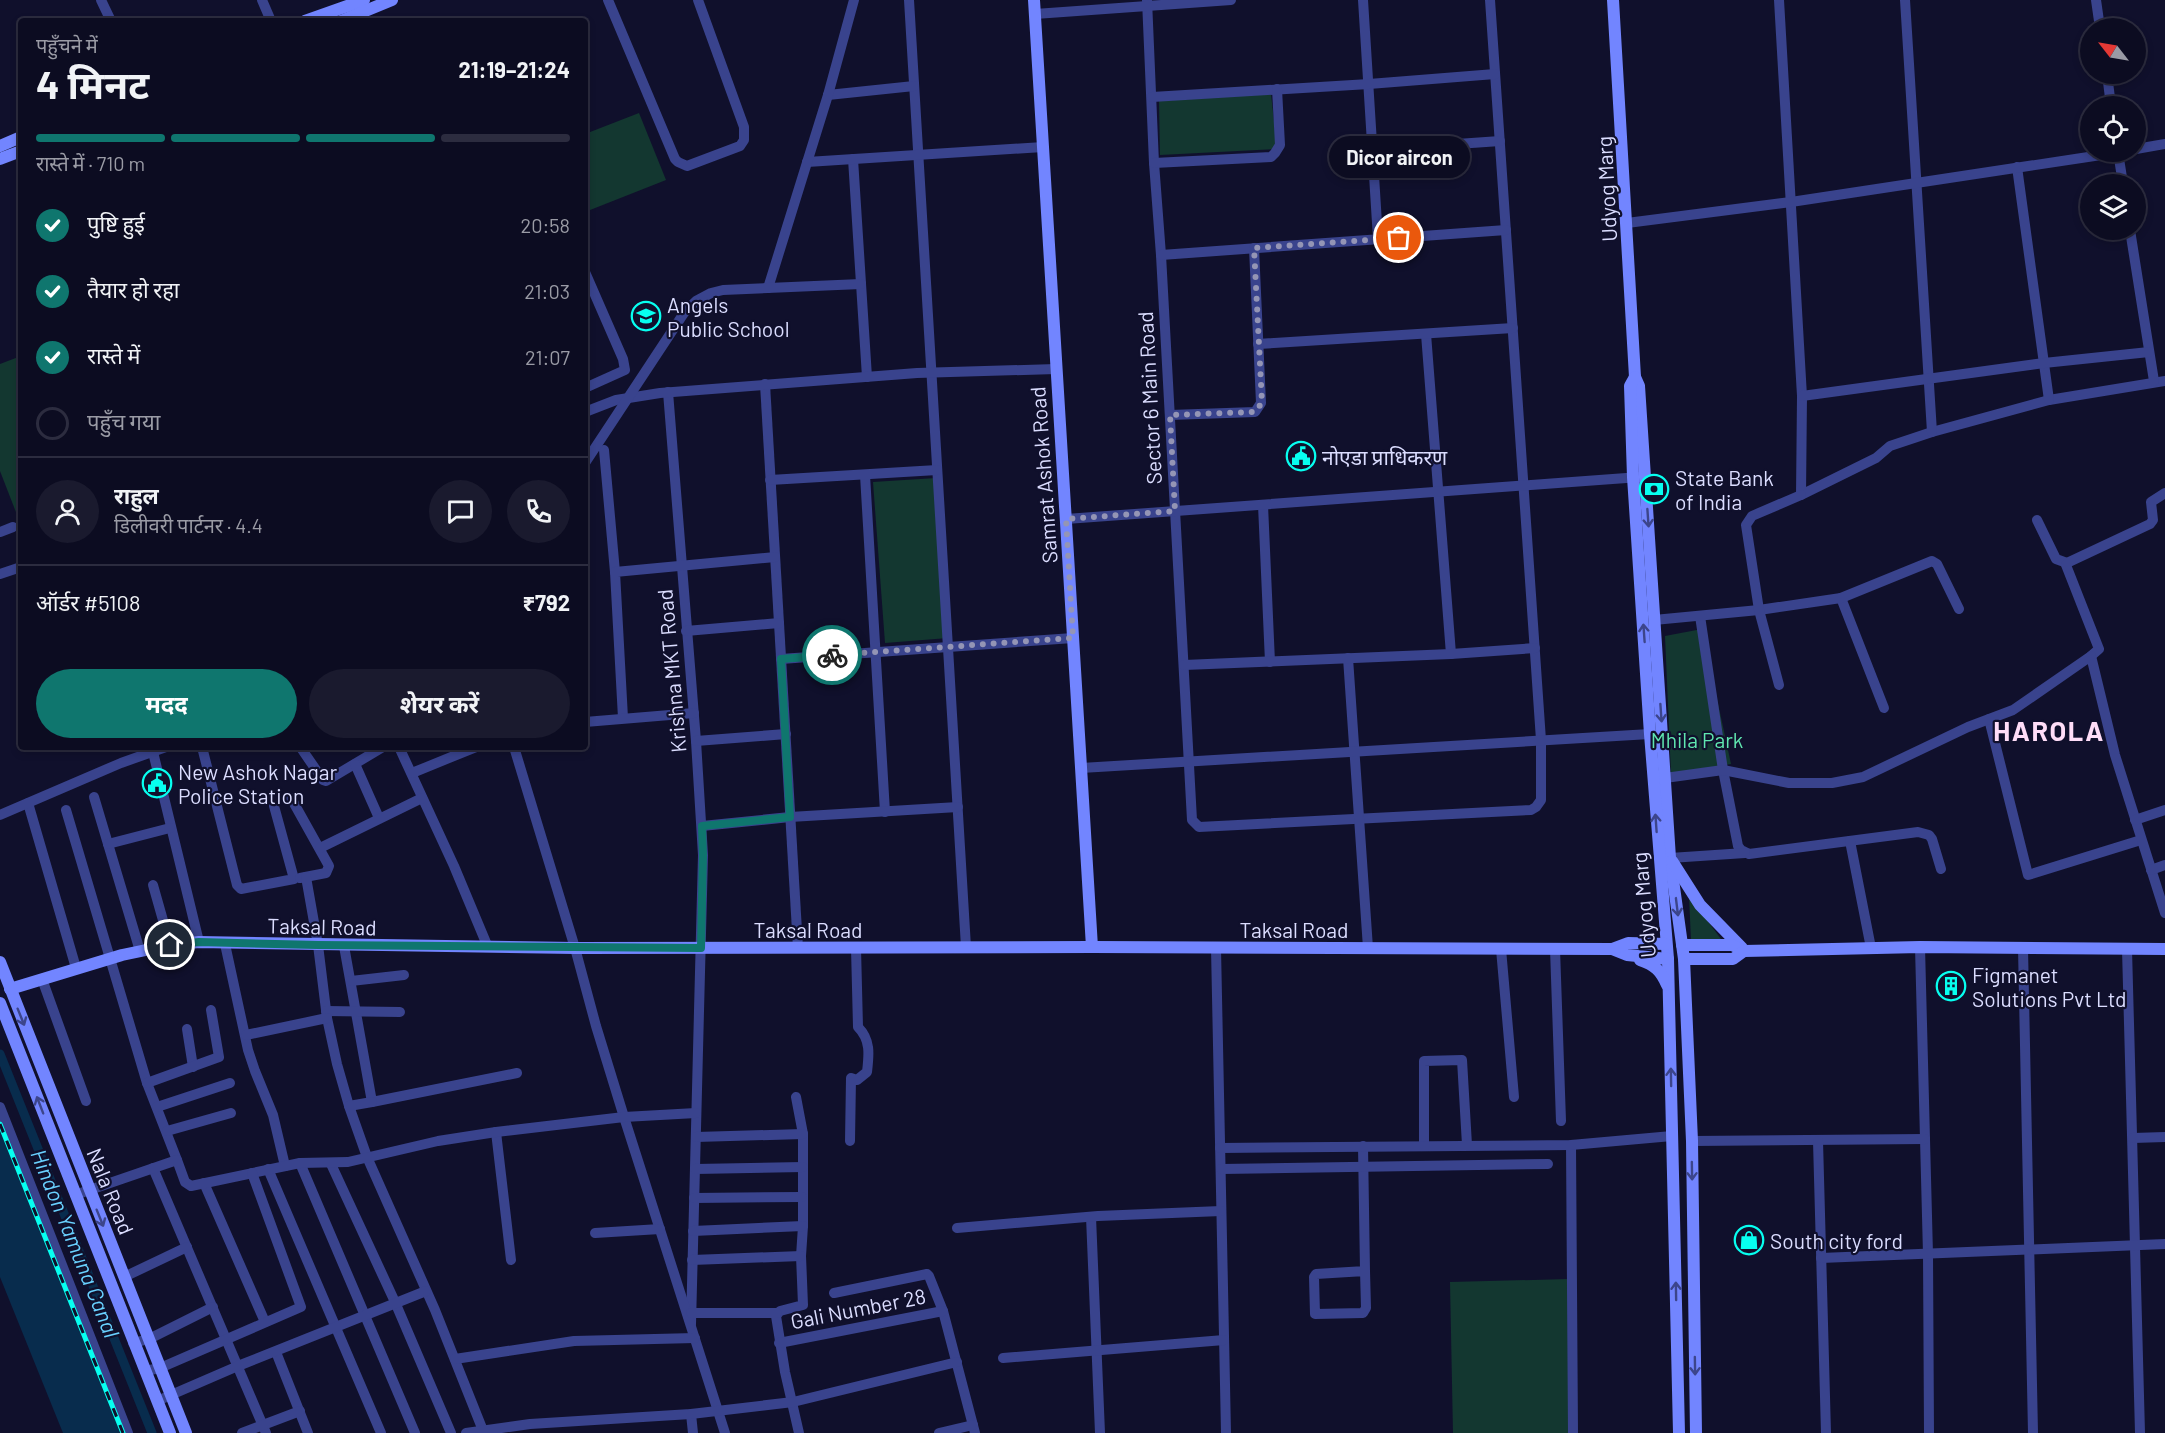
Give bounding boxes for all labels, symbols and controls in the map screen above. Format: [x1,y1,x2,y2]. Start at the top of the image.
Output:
north arrow [2080,18,2146,84]
map controls [2080,18,2146,240]
text: पहुँचने में [36,33,98,57]
text: 21:19–21:24 [458,56,570,82]
text: 4 मिनट [36,60,149,107]
button: locate [2080,96,2146,162]
callout: Dicor aircon [1328,136,1470,178]
street label: Udyog Marg [1591,136,1621,242]
text: Dicor aircon [1346,145,1453,169]
text: रास्ते में · 710 m [36,151,145,175]
button: layers [2080,174,2146,240]
icon: check [36,209,69,242]
text: पुष्टि हुई [87,210,145,236]
pin [1373,212,1424,263]
text: 20:58 [521,213,570,237]
icon: bag [1382,221,1415,254]
icon: check [36,275,69,308]
text: तैयार हो रहा [87,276,180,302]
text: 21:03 [524,279,570,303]
place label: Angels Public School [667,292,790,341]
school or university icon: Angels Public School [630,300,662,332]
street label: Sector 6 Main Road [1132,311,1166,485]
icon: check [36,341,69,374]
text: रास्ते में [87,342,140,368]
text: 21:07 [525,345,570,369]
street label: Samrat Ashok Road [1024,386,1062,564]
text: पहुँच गया [87,408,160,434]
public building icon: नोएडा प्राधिकरण [1285,440,1317,472]
place label: नोएडा प्राधिकरण [1322,444,1448,469]
place label: State Bank of India [1675,465,1774,514]
bank icon: State Bank of India [1638,473,1670,505]
button: person [36,480,99,543]
button: chat [429,480,492,543]
button: phone [507,480,570,543]
text: राहुल [114,482,159,508]
one-way arrow [1642,508,1653,528]
text: डिलीवरी पार्टनर · 4.4 [114,513,263,537]
street label: Krishna MKT Road [651,588,691,754]
text: ऑर्डर #5108 [36,589,140,615]
text: ₹792 [523,589,570,615]
one-way arrow [1638,624,1649,644]
courier [802,625,862,685]
icon: bike [816,639,849,672]
button: मदद [36,669,297,738]
button: शेयर करें [309,669,570,738]
one-way arrow [1655,702,1666,722]
district label: HAROLA [1993,714,2105,746]
park label: Mhila Park [1651,727,1743,752]
place label: New Ashok Nagar Police Station [178,759,338,808]
public building icon: New Ashok Nagar Police Station [141,767,173,799]
one-way arrow [1650,813,1661,833]
street label: Udyog Marg [1626,851,1660,959]
one-way arrow [1671,897,1682,917]
street label: Taksal Road [267,913,377,939]
street label: Taksal Road [753,917,863,942]
street label: Taksal Road [1239,917,1349,942]
pin [144,919,195,970]
icon: home [153,928,186,961]
place label: Figmanet Solutions Pvt Ltd [1972,962,2127,1011]
building icon: Figmanet Solutions Pvt Ltd [1935,970,1967,1002]
one-way arrow [16,1007,27,1026]
one-way arrow [1665,1068,1677,1088]
one-way arrow [34,1096,45,1115]
street label: Nala Road [82,1144,140,1238]
water label: Hindon Yamuna Canal [26,1145,126,1341]
one-way arrow [1687,1161,1698,1181]
one-way arrow [96,1208,107,1227]
shop icon: South city ford [1733,1224,1765,1256]
place label: South city ford [1770,1228,1903,1253]
one-way arrow [1670,1281,1682,1301]
street label: Gali Number 28 [788,1283,928,1333]
one-way arrow [1689,1356,1701,1376]

